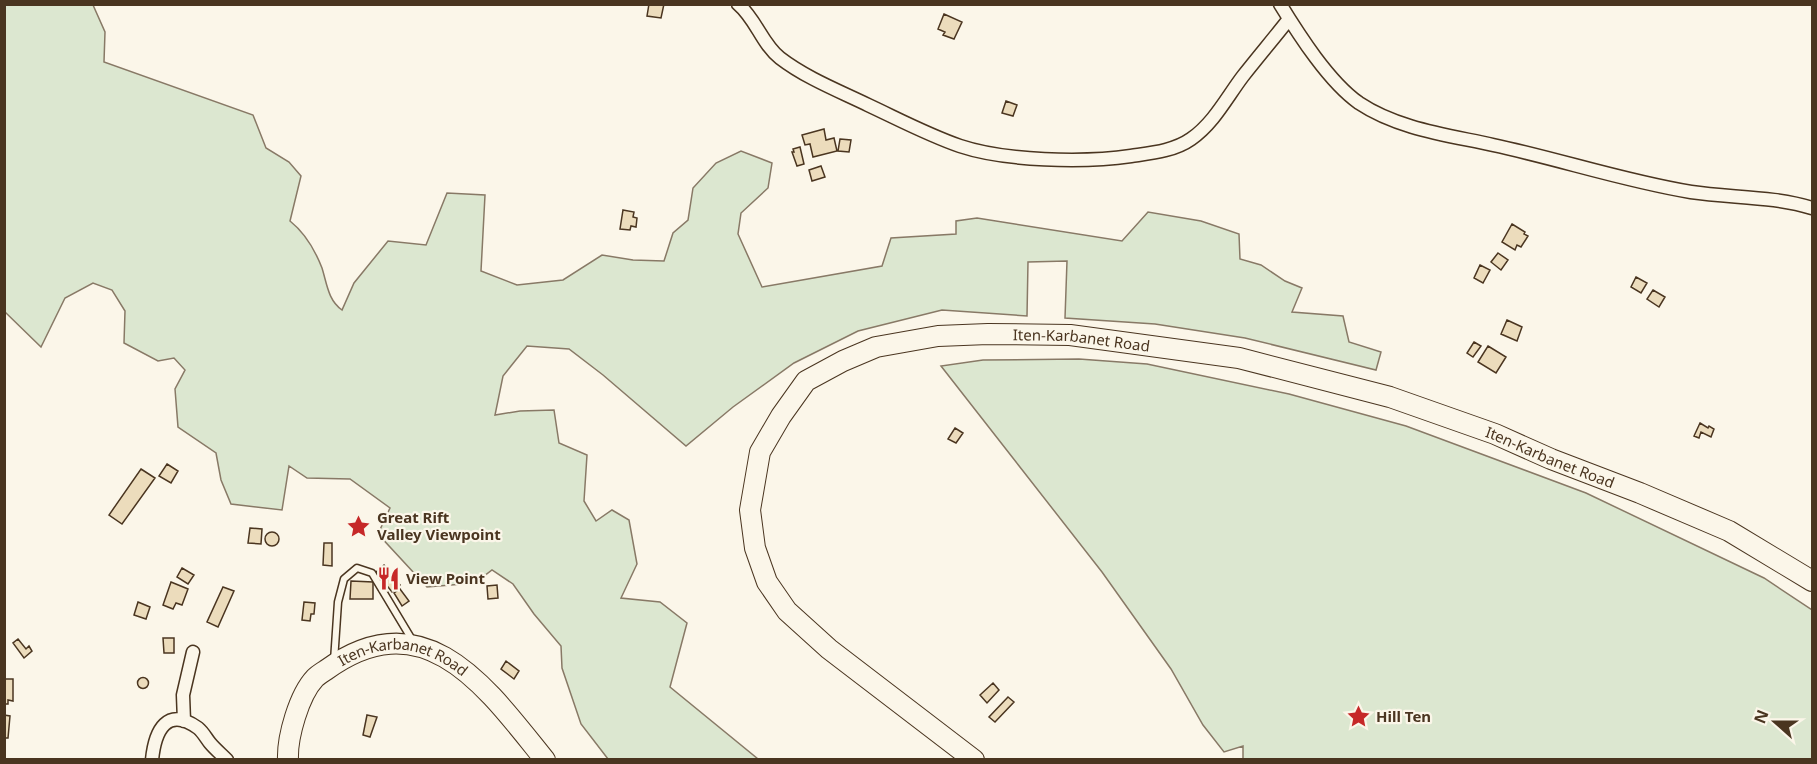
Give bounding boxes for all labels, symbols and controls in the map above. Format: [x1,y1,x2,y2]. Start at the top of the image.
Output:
street label: Iten-Karbanet Road [1013,324,1151,356]
street label: Iten-Karbanet Road [1483,422,1618,492]
place label: Great Rift Valley Viewpoint [377,507,501,544]
place icon: Great Rift Valley Viewpoint [346,513,372,539]
restaurant icon: View Point [375,565,401,591]
place label: View Point [406,568,486,588]
street label: Iten-Karbanet Road [334,633,472,680]
north arrow [1745,692,1805,752]
place icon: Hill Ten [1345,703,1371,729]
place label: Hill Ten [1376,706,1431,726]
text: N [1748,707,1774,727]

